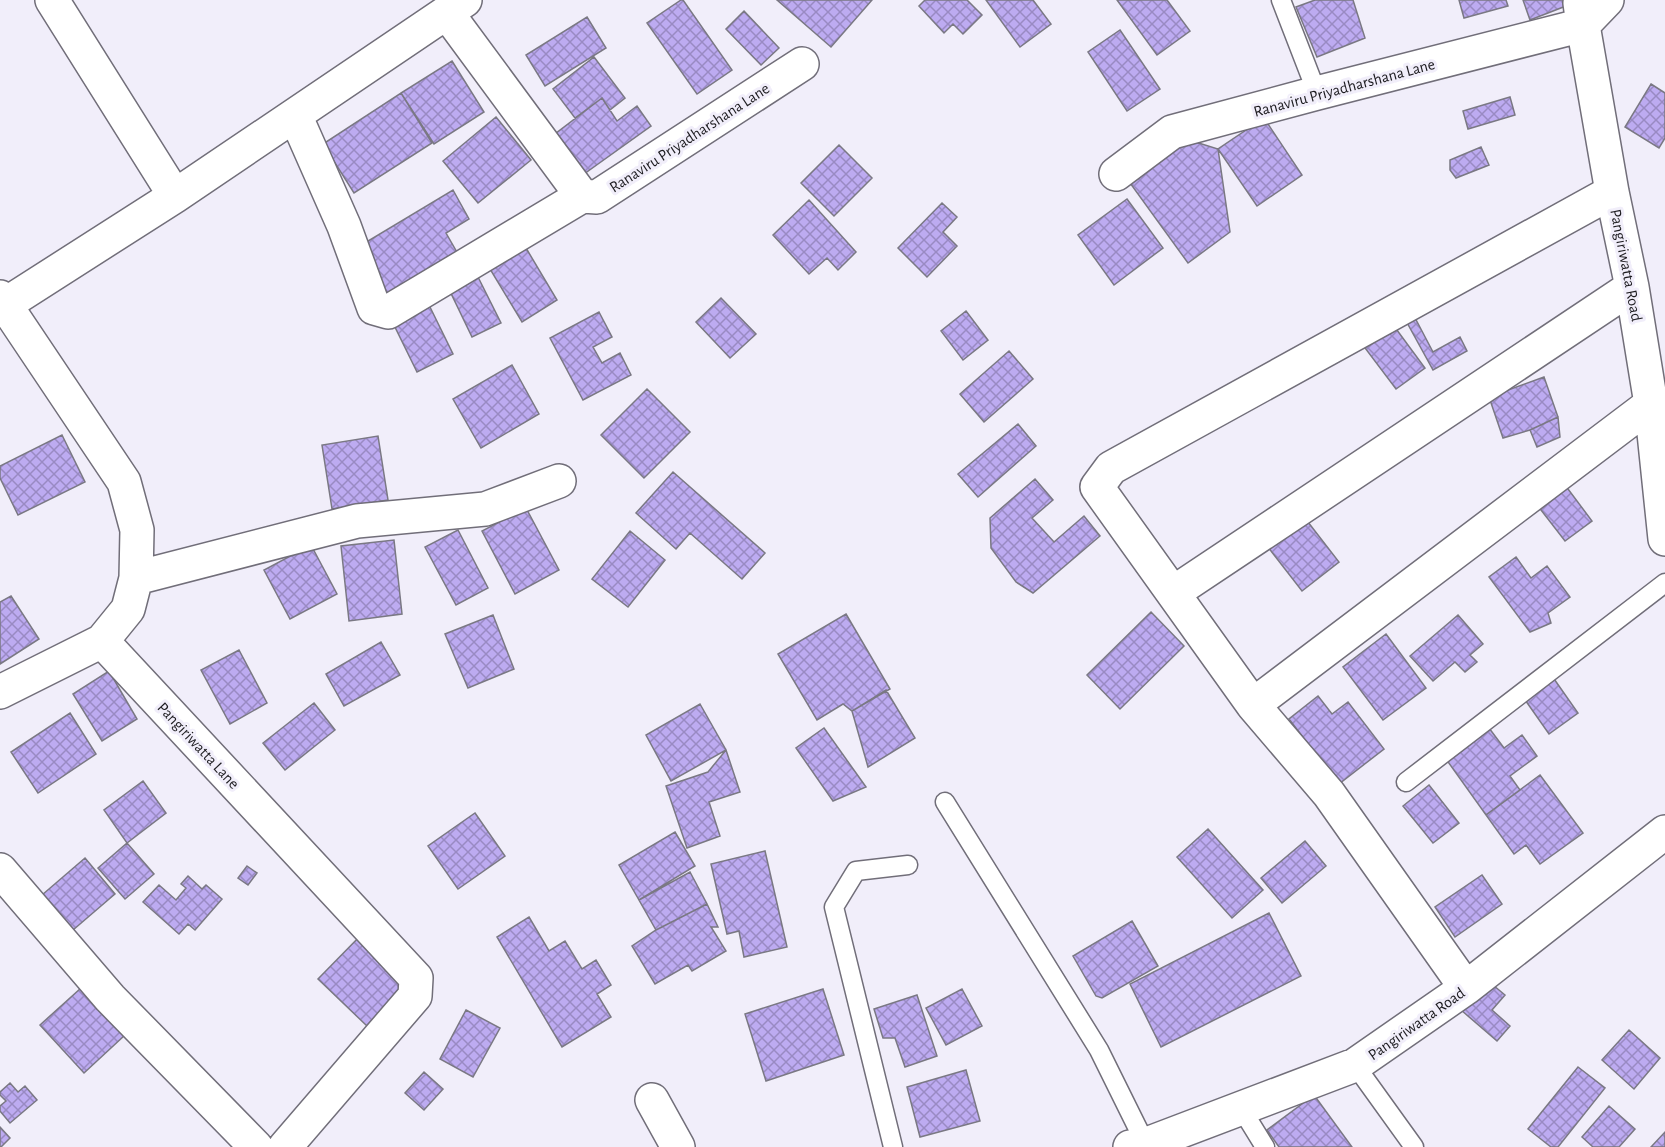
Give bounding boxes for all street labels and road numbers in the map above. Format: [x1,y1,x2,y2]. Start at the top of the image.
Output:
street label: Ranaviru Priyadharshana Lane [1252,56,1437,121]
street label: Ranaviru Priyadharshana Lane [607,80,773,196]
street label: Pangiriwatta Road [1607,208,1645,323]
street label: Pangiriwatta Lane [154,699,242,792]
street label: Pangiriwatta Road [1365,985,1468,1063]

